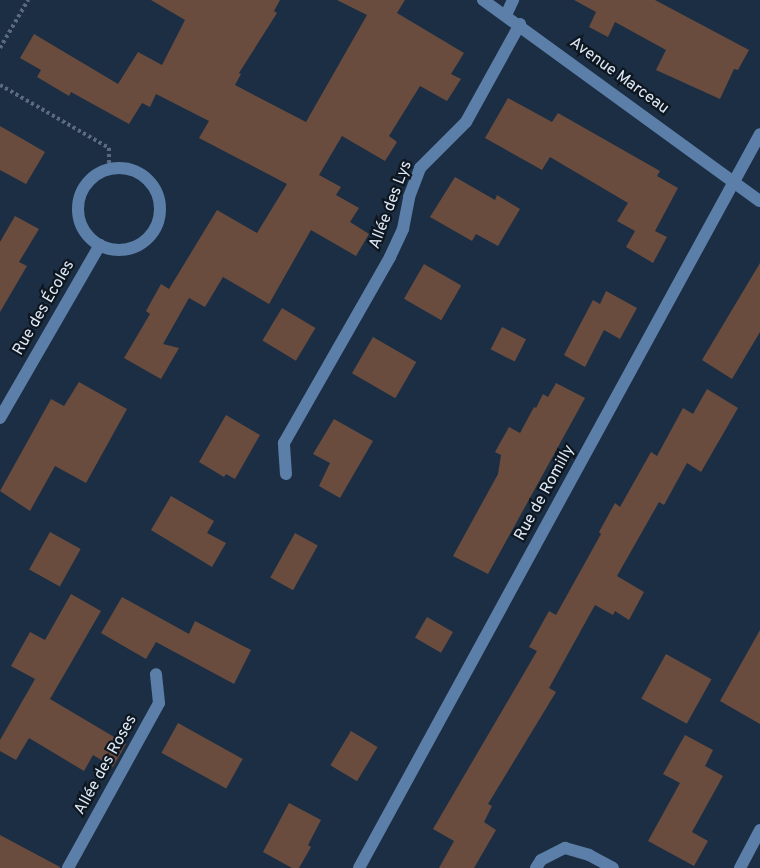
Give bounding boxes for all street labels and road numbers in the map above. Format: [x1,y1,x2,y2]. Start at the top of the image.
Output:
street label: Avenue Marceau [566,34,672,118]
street label: Allée des Lys [365,158,417,252]
street label: Rue des Écoles [9,257,79,359]
street label: Rue de Romilly [511,442,579,544]
street label: Allée des Roses [71,712,141,818]

